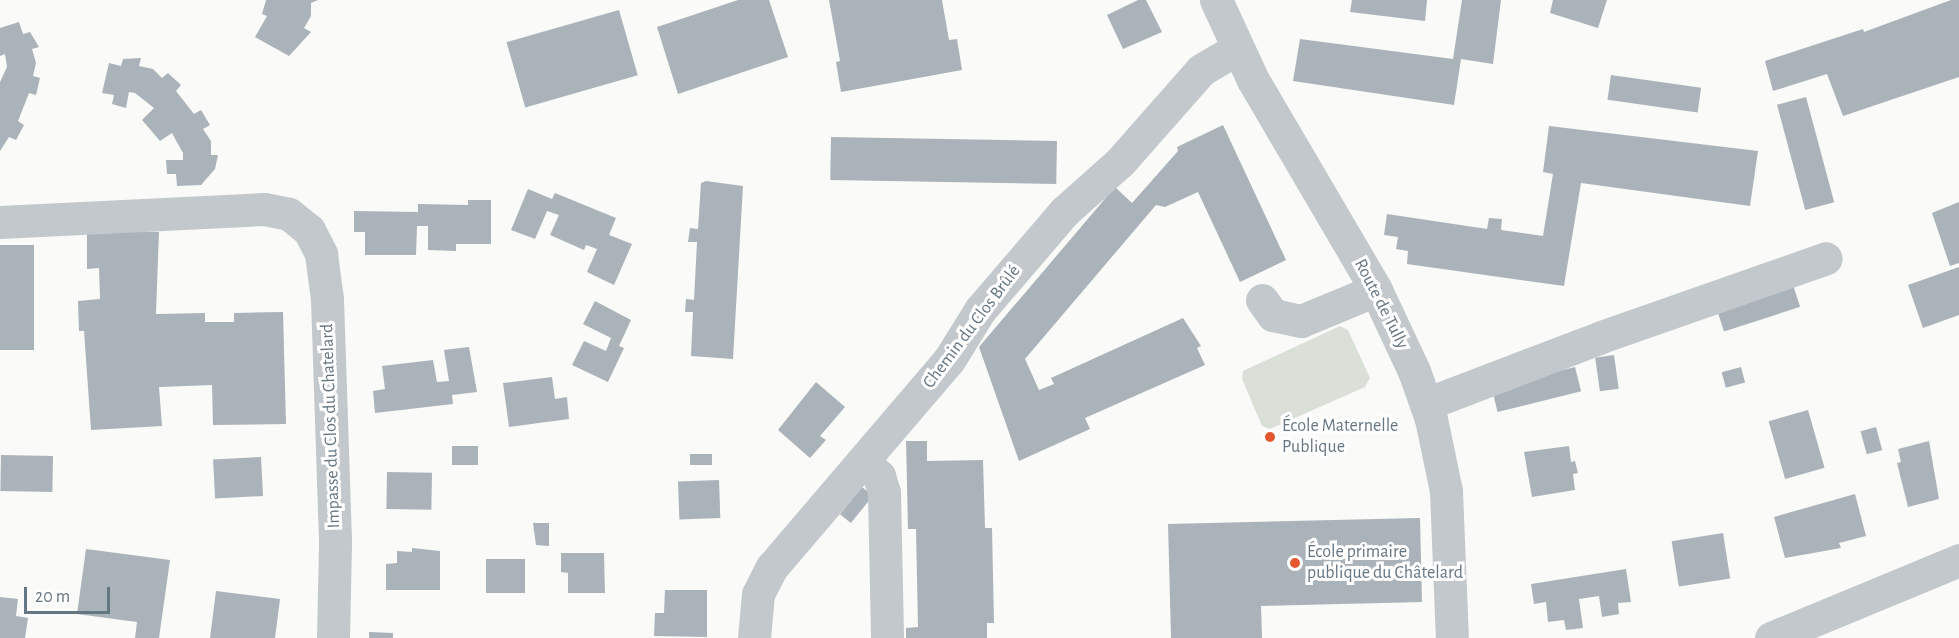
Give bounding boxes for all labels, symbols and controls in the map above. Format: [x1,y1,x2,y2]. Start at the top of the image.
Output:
street label: Route de Tully [1349,255,1413,353]
street label: Chemin du Clos Brûlé [919,261,1025,393]
street label: Impasse du Clos du Chatelard [317,323,345,529]
place label: École Maternelle Publique [1282,416,1398,458]
marker: École Maternelle Publique [1263,430,1277,444]
place label: École primaire publique du Châtelard [1307,542,1463,584]
marker: École primaire publique du Châtelard [1288,556,1302,570]
scale bar [27,575,112,613]
text: 20 m [35,588,70,606]

